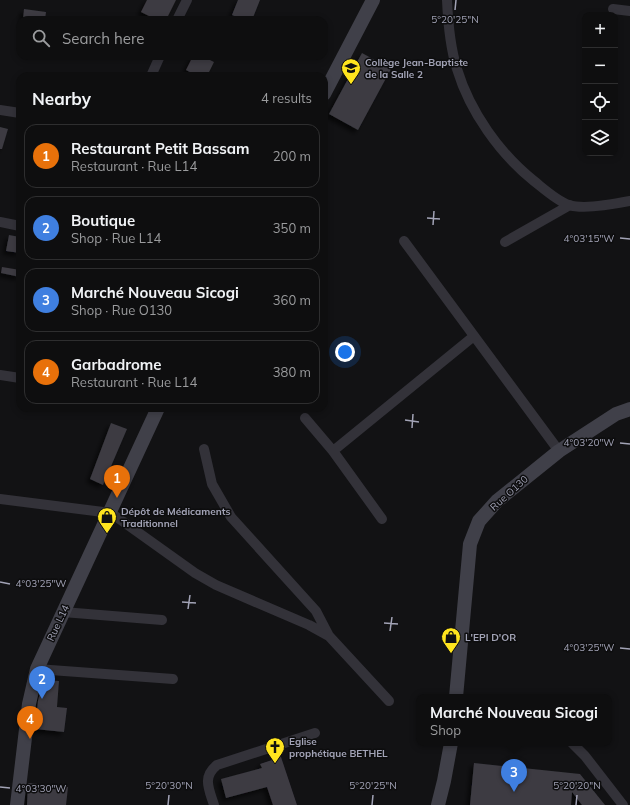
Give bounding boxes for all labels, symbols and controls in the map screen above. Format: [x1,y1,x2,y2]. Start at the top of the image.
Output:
map controls [582,12,618,156]
button: + [582,12,618,48]
text: 5°20'25"N [431,13,479,26]
search box [16,16,328,60]
icon: search [30,27,52,49]
text: Search here [62,29,144,48]
button: − [582,48,618,84]
place label: Collège Jean-Baptiste de la Salle 2 [365,56,469,81]
school or university icon: Collège Jean-Baptiste de la Salle 2 [340,57,362,85]
button: locate [582,84,618,120]
text: Nearby [32,88,91,109]
text: 4 results [261,90,312,106]
button: layers [582,120,618,156]
text: Restaurant Petit Bassam [71,139,250,158]
text: 1 [42,148,50,164]
text: 200 m [273,148,311,164]
text: Restaurant · Rue L14 [71,158,197,174]
text: Boutique [71,211,135,230]
text: 2 [42,220,50,236]
text: 350 m [273,220,311,236]
text: Shop · Rue L14 [71,230,161,246]
text: 4°03'15"W [564,232,614,245]
text: Marché Nouveau Sicogi [71,283,239,302]
text: 3 [42,292,50,308]
text: 360 m [273,292,311,308]
text: Shop · Rue O130 [71,302,172,318]
your location [335,342,355,362]
text: Garbadrome [71,355,162,374]
text: 4 [42,364,50,380]
text: 380 m [273,364,311,380]
text: Restaurant · Rue L14 [71,374,197,390]
text: 4°03'20"W [564,436,614,449]
pin: 1 [104,465,130,498]
street label: Rue O130 [487,473,531,513]
place label: Dépôt de Médicaments Traditionnel [121,505,231,530]
shop icon: Dépôt de Médicaments Traditionnel [96,506,118,534]
text: 4°03'25"W [16,577,66,590]
street label: Rue L14 [44,603,72,643]
shop icon: L'EPI D'OR [440,626,462,654]
place label: L'EPI D'OR [465,631,516,644]
text: 4°03'25"W [564,641,614,654]
pin: 2 [29,666,55,699]
popup [416,694,612,746]
text: Marché Nouveau Sicogi [430,703,598,722]
pin: 4 [17,706,43,739]
text: Shop [430,722,461,738]
place label: Eglise prophétique BETHEL [289,735,388,760]
church icon: Eglise prophétique BETHEL [264,736,286,764]
pin: 3 [501,759,527,792]
text: 5°20'30"N [145,779,193,792]
text: 5°20'25"N [349,779,397,792]
text: 5°20'20"N [553,779,601,792]
text: 4°03'30"W [16,782,66,795]

